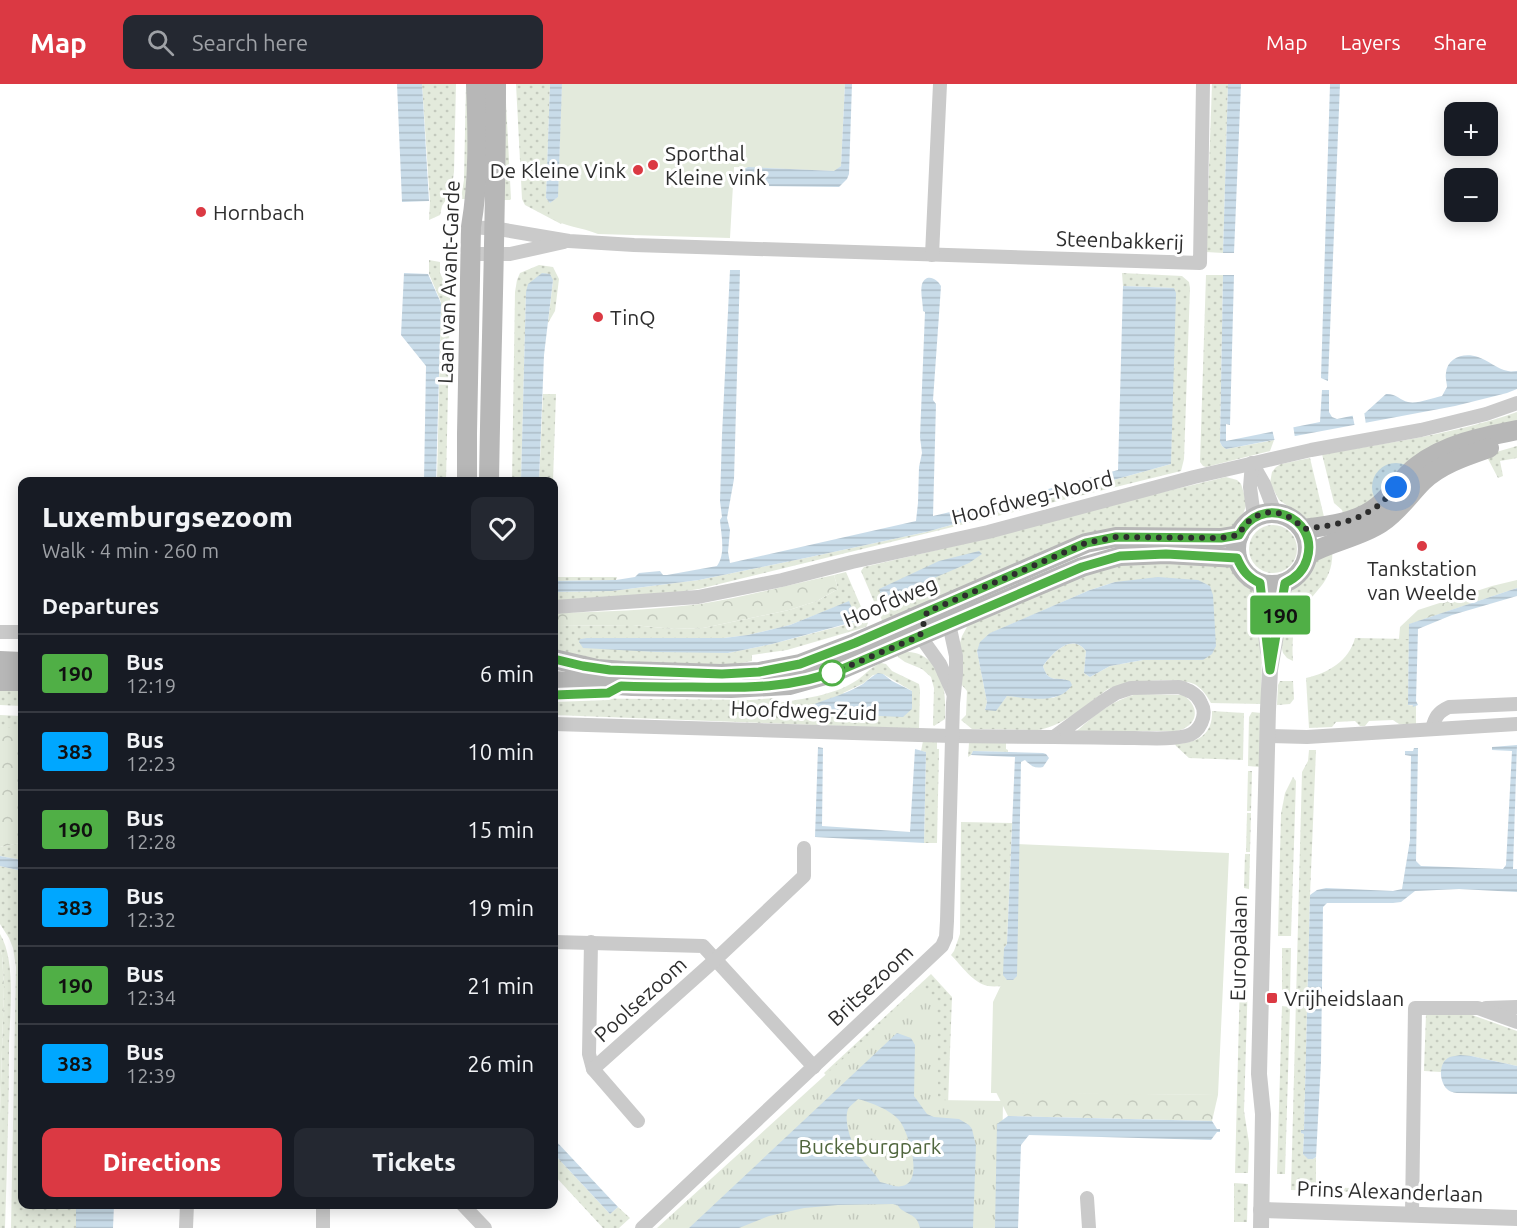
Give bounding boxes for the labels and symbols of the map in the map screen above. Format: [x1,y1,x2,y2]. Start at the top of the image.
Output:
place label: Sporthal Kleine vink [665,141,767,189]
place label: De Kleine Vink [490,158,626,182]
marker: Sporthal Kleine vink [646,158,660,172]
marker: De Kleine Vink [631,163,645,177]
street label: Laan van Avant-Garde [432,180,464,384]
place label: Hornbach [213,200,305,224]
marker: Hornbach [194,205,208,219]
street label: Steenbakkerij [1056,226,1184,254]
place label: TinQ [610,305,656,329]
marker: TinQ [591,310,605,324]
street label: Hoofdweg-Noord [949,465,1115,529]
your location [1381,472,1411,502]
marker: Tankstation van Weelde [1415,539,1429,553]
place label: Tankstation van Weelde [1367,556,1477,604]
street label: Hoofdweg [840,571,940,631]
line badge: 190 [1246,596,1314,634]
unlabelled marker [819,660,845,686]
street label: Hoofdweg-Zuid [730,695,878,725]
street label: Europalaan [1225,895,1251,1001]
street label: Britsezoom [823,940,917,1030]
street label: Poolsezoom [589,952,691,1046]
place label: Vrijheidslaan [1284,986,1404,1010]
marker: Vrijheidslaan [1265,991,1279,1005]
park label: Buckeburgpark [799,1134,942,1158]
street label: Prins Alexanderlaan [1296,1176,1484,1206]

